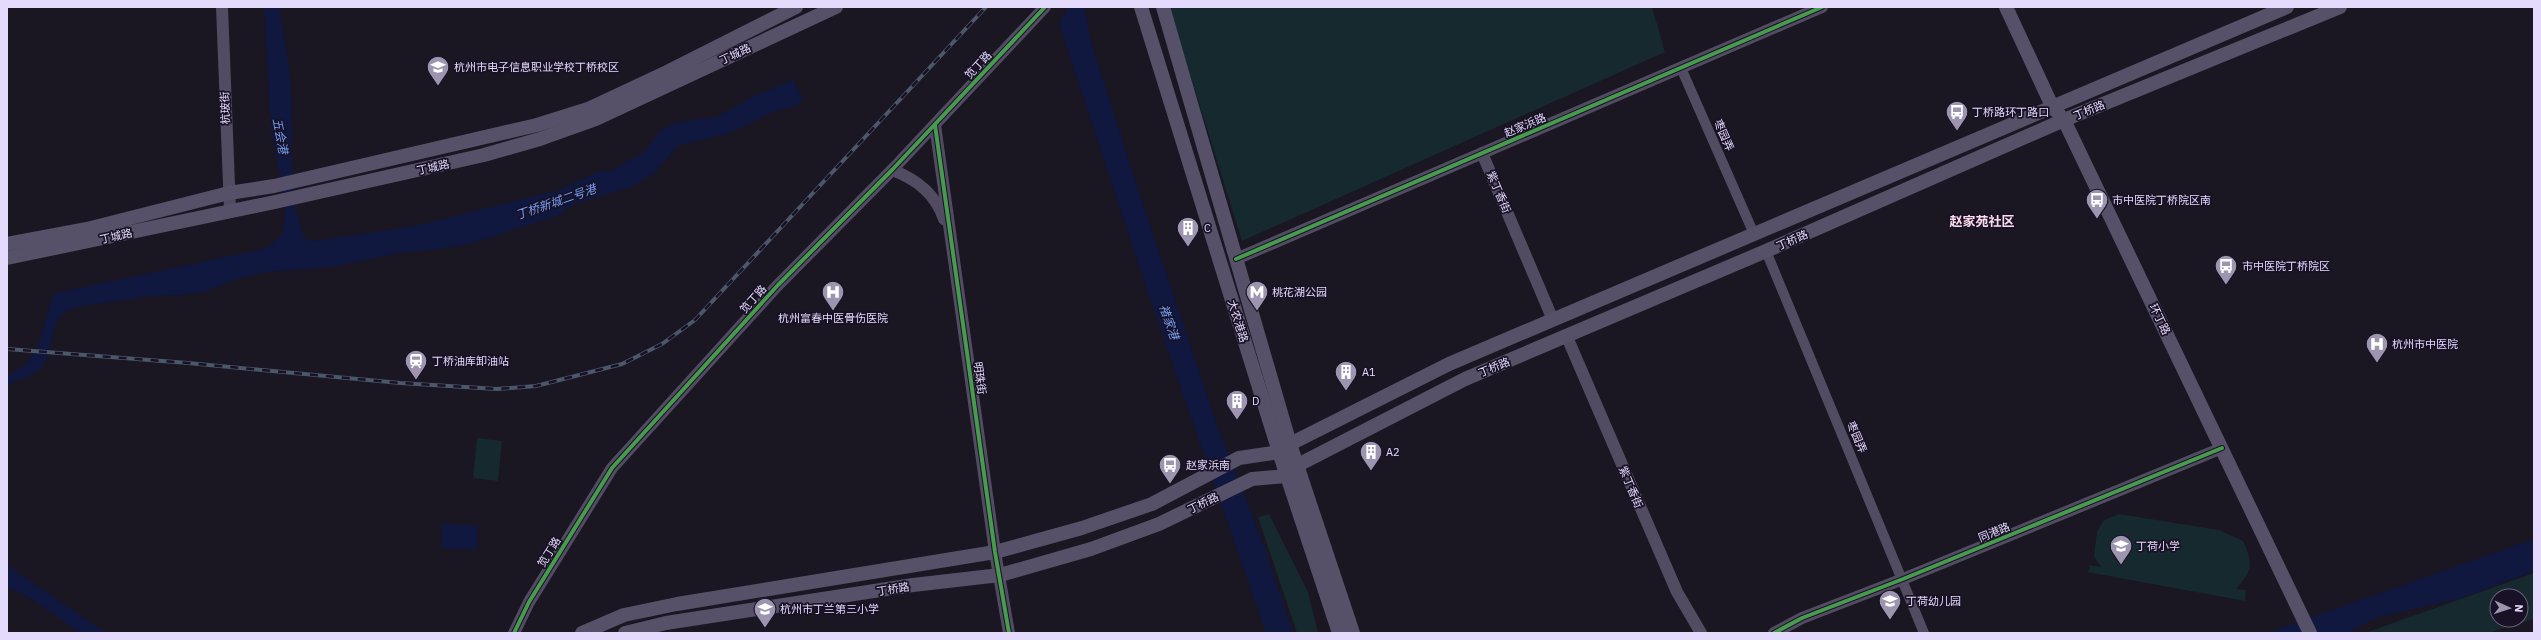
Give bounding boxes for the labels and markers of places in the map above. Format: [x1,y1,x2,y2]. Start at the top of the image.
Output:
school or university icon: 杭州市电子信息职业学校丁桥校区 [425,54,451,87]
place label: 杭州市电子信息职业学校丁桥校区 [454,60,619,74]
bus stop icon: 丁桥路环丁路口 [1944,99,1970,132]
place label: 丁桥路环丁路口 [1972,105,2049,119]
bus stop icon: 市中医院丁桥院区南 [2084,187,2110,220]
place label: 市中医院丁桥院区南 [2112,193,2211,207]
building icon: C [1175,215,1201,248]
place label: C [1204,221,1211,235]
bus stop icon: 市中医院丁桥院区 [2213,253,2239,286]
place label: 市中医院丁桥院区 [2242,259,2330,273]
hospital icon: 杭州富春中医骨伤医院 [820,279,846,312]
metro station icon: 桃花湖公园 [1244,279,1270,312]
place label: 桃花湖公园 [1272,285,1327,299]
place label: 杭州富春中医骨伤医院 [778,311,888,325]
hospital icon: 杭州市中医院 [2364,331,2390,364]
place label: 杭州市中医院 [2392,337,2458,351]
station icon: 丁桥油库卸油站 [403,348,429,381]
place label: 丁桥油库卸油站 [432,354,509,368]
building icon: A1 [1333,359,1359,392]
place label: A1 [1362,365,1376,379]
building icon: D [1224,388,1250,421]
place label: D [1252,394,1259,408]
building icon: A2 [1358,439,1384,472]
place label: A2 [1386,445,1400,459]
bus stop icon: 赵家浜南 [1157,452,1183,485]
place label: 赵家浜南 [1186,458,1230,472]
school or university icon: 丁荷小学 [2108,533,2134,566]
place label: 丁荷小学 [2136,539,2180,553]
school or university icon: 丁荷幼儿园 [1877,588,1903,621]
place label: 丁荷幼儿园 [1906,594,1961,608]
school or university icon: 杭州市丁兰第三小学 [752,596,778,629]
place label: 杭州市丁兰第三小学 [780,602,879,616]

